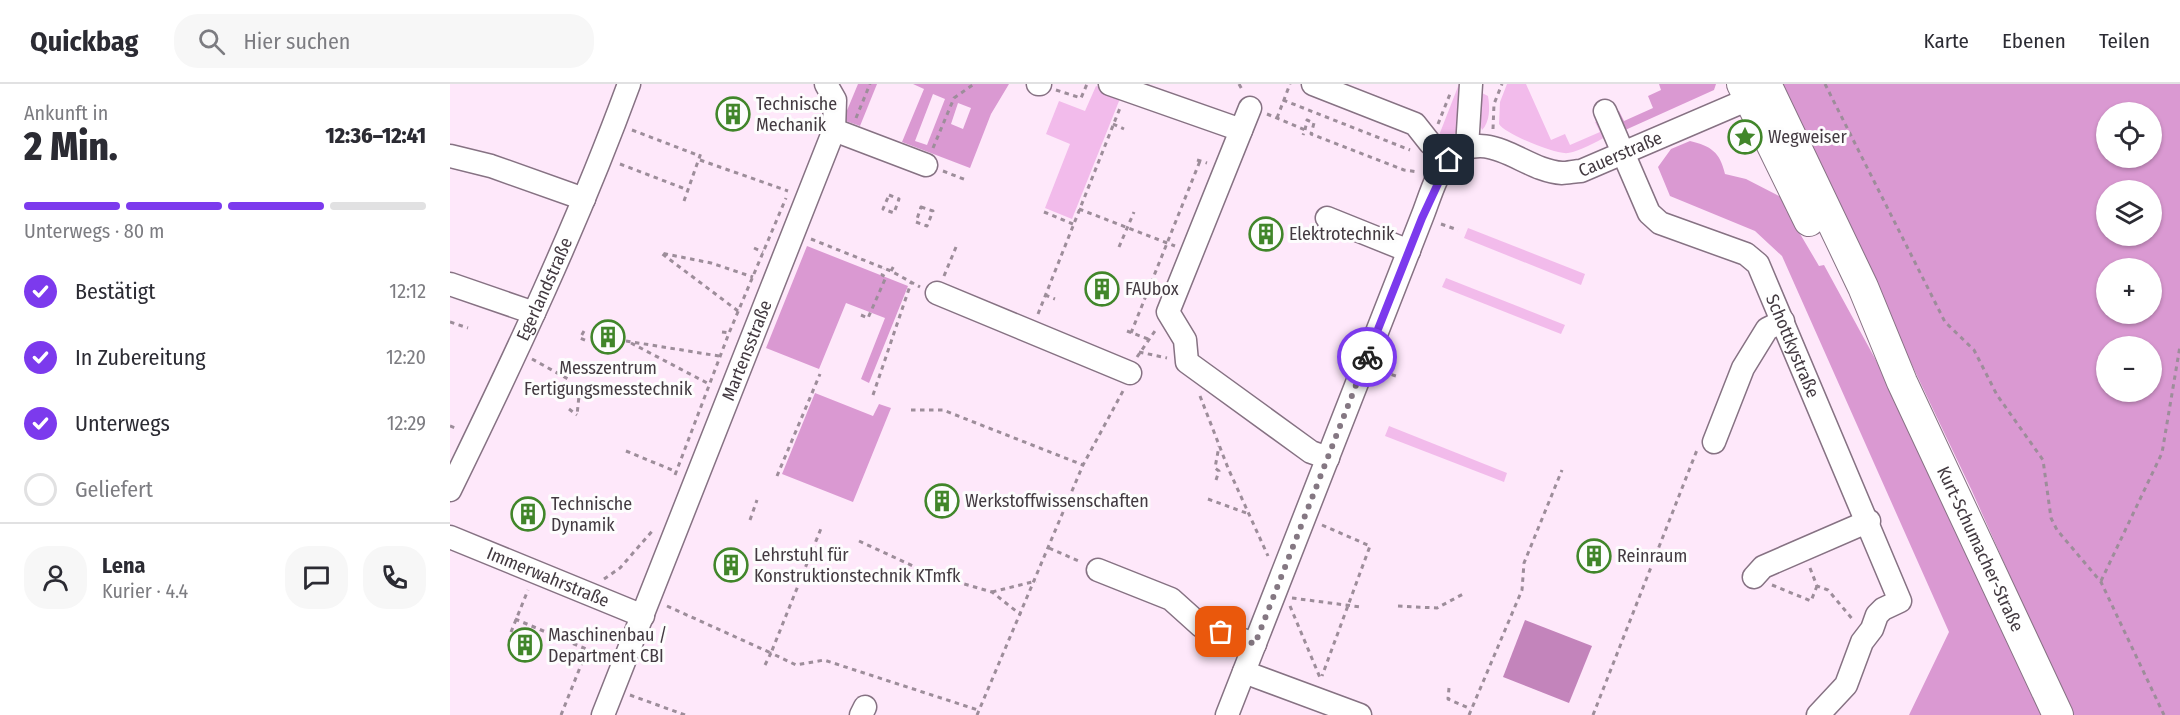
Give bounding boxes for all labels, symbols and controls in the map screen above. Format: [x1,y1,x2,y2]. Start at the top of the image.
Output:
search box [174,14,594,68]
text: Quickbag [30,25,138,58]
icon: search [195,25,228,58]
text: Hier suchen [243,28,350,55]
text: Karte [1923,28,1969,54]
text: Ebenen [2002,28,2066,54]
text: Teilen [2099,28,2150,54]
place label: Technische Mechanik [756,93,837,136]
building icon: Technische Mechanik [715,96,751,132]
text: Ankunft in [24,101,108,125]
map controls [2096,102,2162,402]
button: locate [2096,102,2162,168]
place icon: Wegweiser [1727,119,1763,155]
text: 12:36–12:41 [325,122,426,149]
text: 2 Min. [24,124,118,170]
place label: Wegweiser [1768,126,1847,148]
street label: Cauerstraße [1575,127,1666,182]
pin [1423,134,1474,185]
icon: home [1432,143,1465,176]
button: layers [2096,180,2162,246]
building icon: Elektrotechnik [1248,216,1284,252]
text: Unterwegs · 80 m [24,219,164,243]
place label: Elektrotechnik [1289,223,1395,245]
street label: Egerlandstraße [512,234,577,344]
button: + [2096,258,2162,324]
building icon: FAUbox [1084,271,1120,307]
icon: check [24,275,57,308]
text: Bestätigt [75,278,155,305]
place label: FAUbox [1125,278,1179,300]
text: 12:12 [389,279,426,303]
street label: Schottkystraße [1761,291,1824,401]
street label: Martensstraße [717,297,777,404]
building icon: Messzentrum Fertigungsmesstechnik [590,319,626,355]
courier [1337,327,1397,387]
button: − [2096,336,2162,402]
icon: check [24,341,57,374]
icon: bike [1351,341,1384,374]
text: In Zubereitung [75,344,206,371]
text: 12:20 [386,345,426,369]
place label: Messzentrum Fertigungsmesstechnik [524,357,693,400]
icon: check [24,407,57,440]
text: Unterwegs [75,410,170,437]
text: 12:29 [387,411,426,435]
street label: Kurt-Schumacher-Straße [1932,463,2028,635]
text: Geliefert [75,476,153,503]
building icon: Werkstoffwissenschaften [924,483,960,519]
place label: Werkstoffwissenschaften [965,490,1149,512]
place label: Technische Dynamik [551,493,632,536]
building icon: Technische Dynamik [510,496,546,532]
building icon: Reinraum [1576,538,1612,574]
street label: Immerwahrstraße [484,542,613,612]
place label: Lehrstuhl für Konstruktionstechnik KTmfk [754,544,961,587]
place label: Reinraum [1617,545,1687,567]
button: person [24,546,87,609]
button: chat [285,546,348,609]
button: phone [363,546,426,609]
building icon: Lehrstuhl für Konstruktionstechnik KTmfk [713,547,749,583]
text: Lena [102,552,145,579]
text: Kurier · 4.4 [102,579,188,603]
pin [1195,606,1246,657]
icon: bag [1204,615,1237,648]
place label: Maschinenbau / Department CBI [548,624,667,667]
building icon: Maschinenbau / Department CBI [507,627,543,663]

